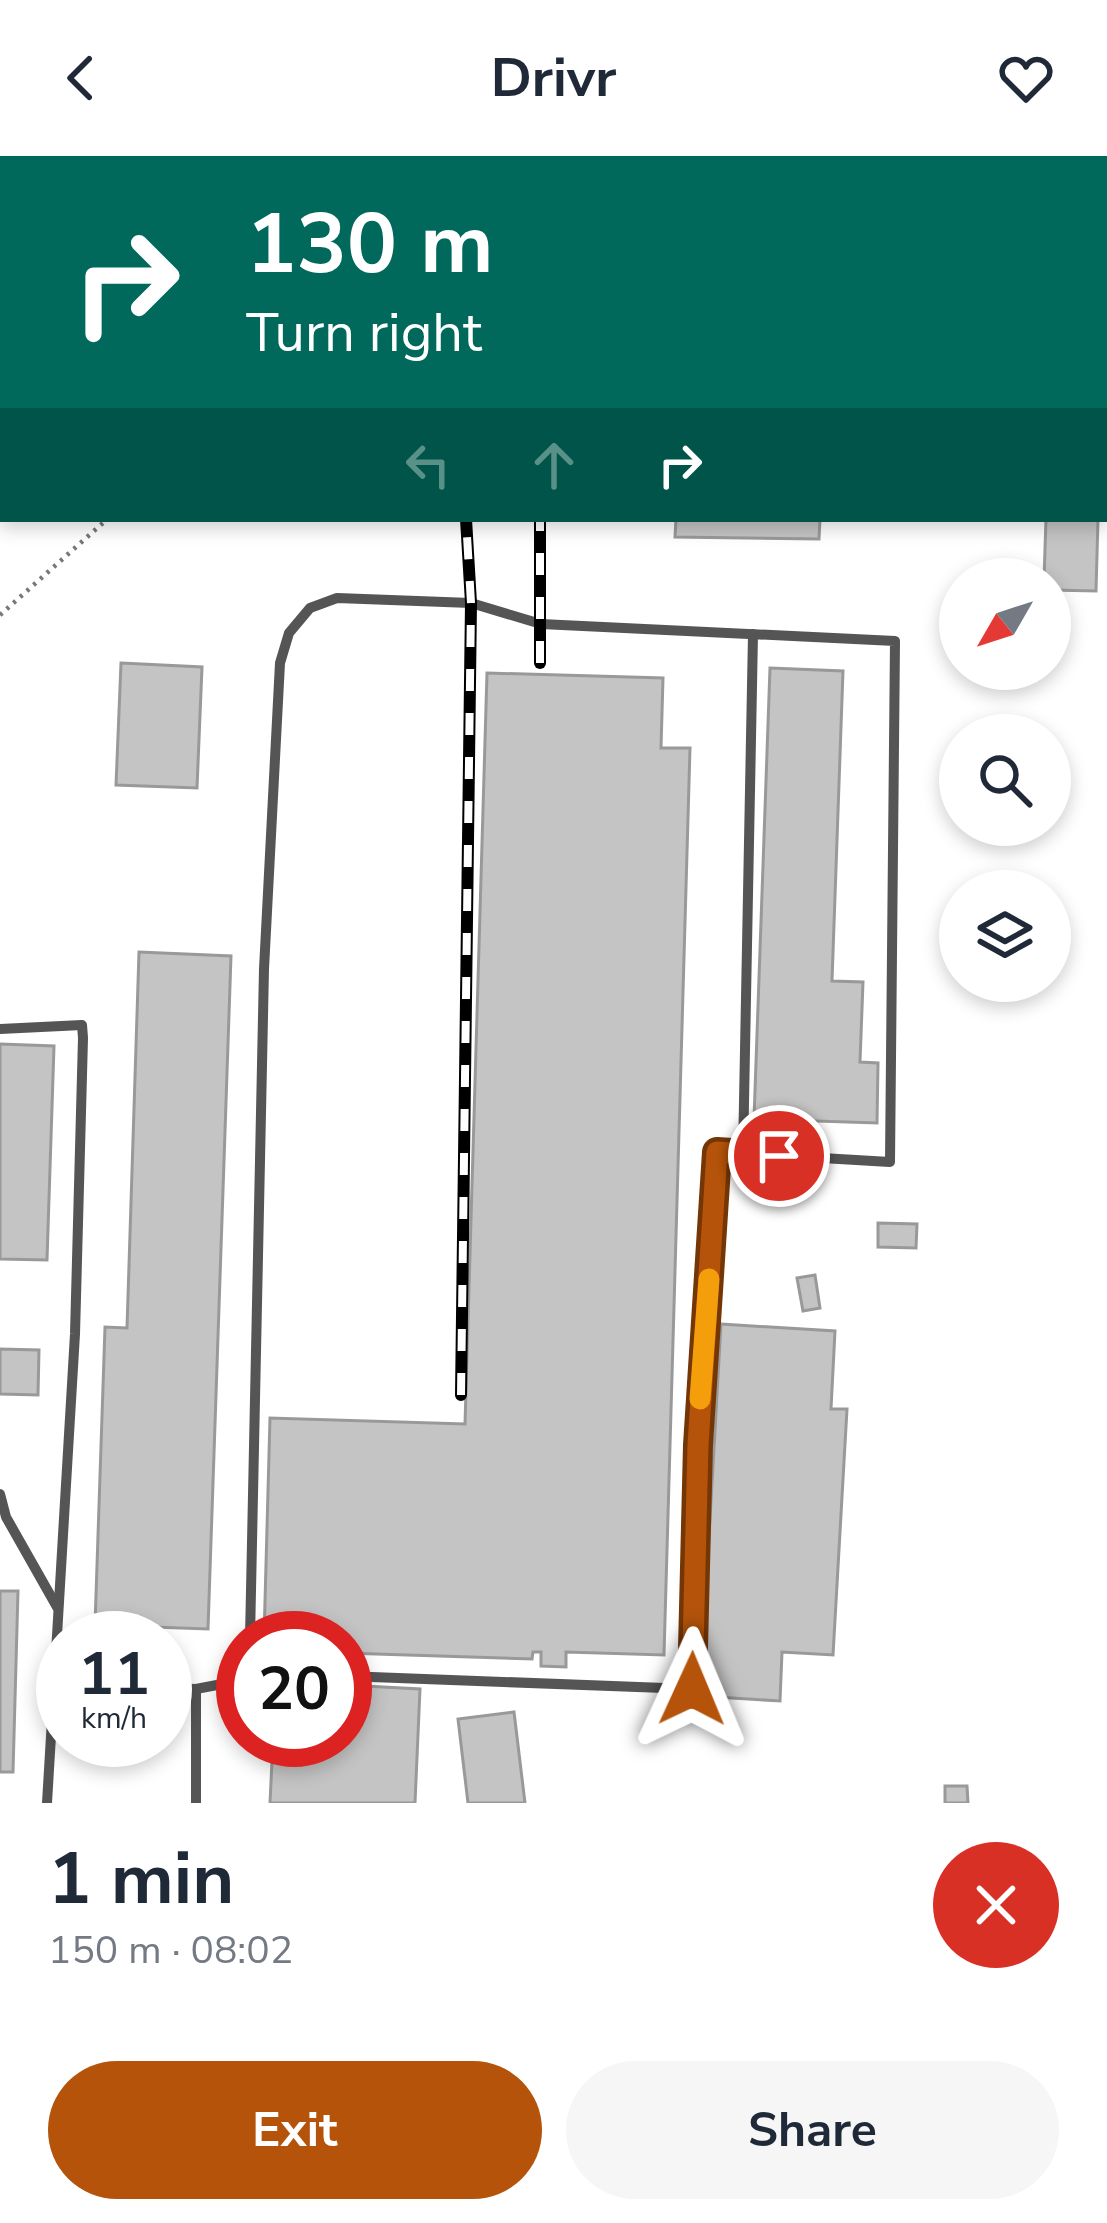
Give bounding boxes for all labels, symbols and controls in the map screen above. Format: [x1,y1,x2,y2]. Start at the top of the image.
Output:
text: Drivr [491,41,616,115]
icon: back [48,45,114,111]
icon: heart [993,45,1059,111]
text: 130 m [246,187,494,302]
icon: right [48,204,204,360]
text: Turn right [246,296,482,370]
icon: left [395,432,461,498]
icon: ahead [521,432,587,498]
icon: right [647,432,713,498]
north arrow [939,558,1071,690]
map controls [939,558,1071,1002]
button: search [939,714,1071,846]
button: layers [939,870,1071,1002]
pin [728,1105,830,1207]
icon: arrive [746,1123,812,1189]
speed limit sign: 20 [216,1611,372,1767]
position arrow [629,1626,755,1752]
text: 11 [78,1633,150,1715]
text: km/h [81,1698,147,1739]
text: 1 min [48,1830,234,1928]
button: close [933,1842,1059,1968]
text: 150 m · 08:02 [48,1924,293,1977]
button: Exit [48,2061,542,2199]
button: Share [566,2061,1059,2199]

